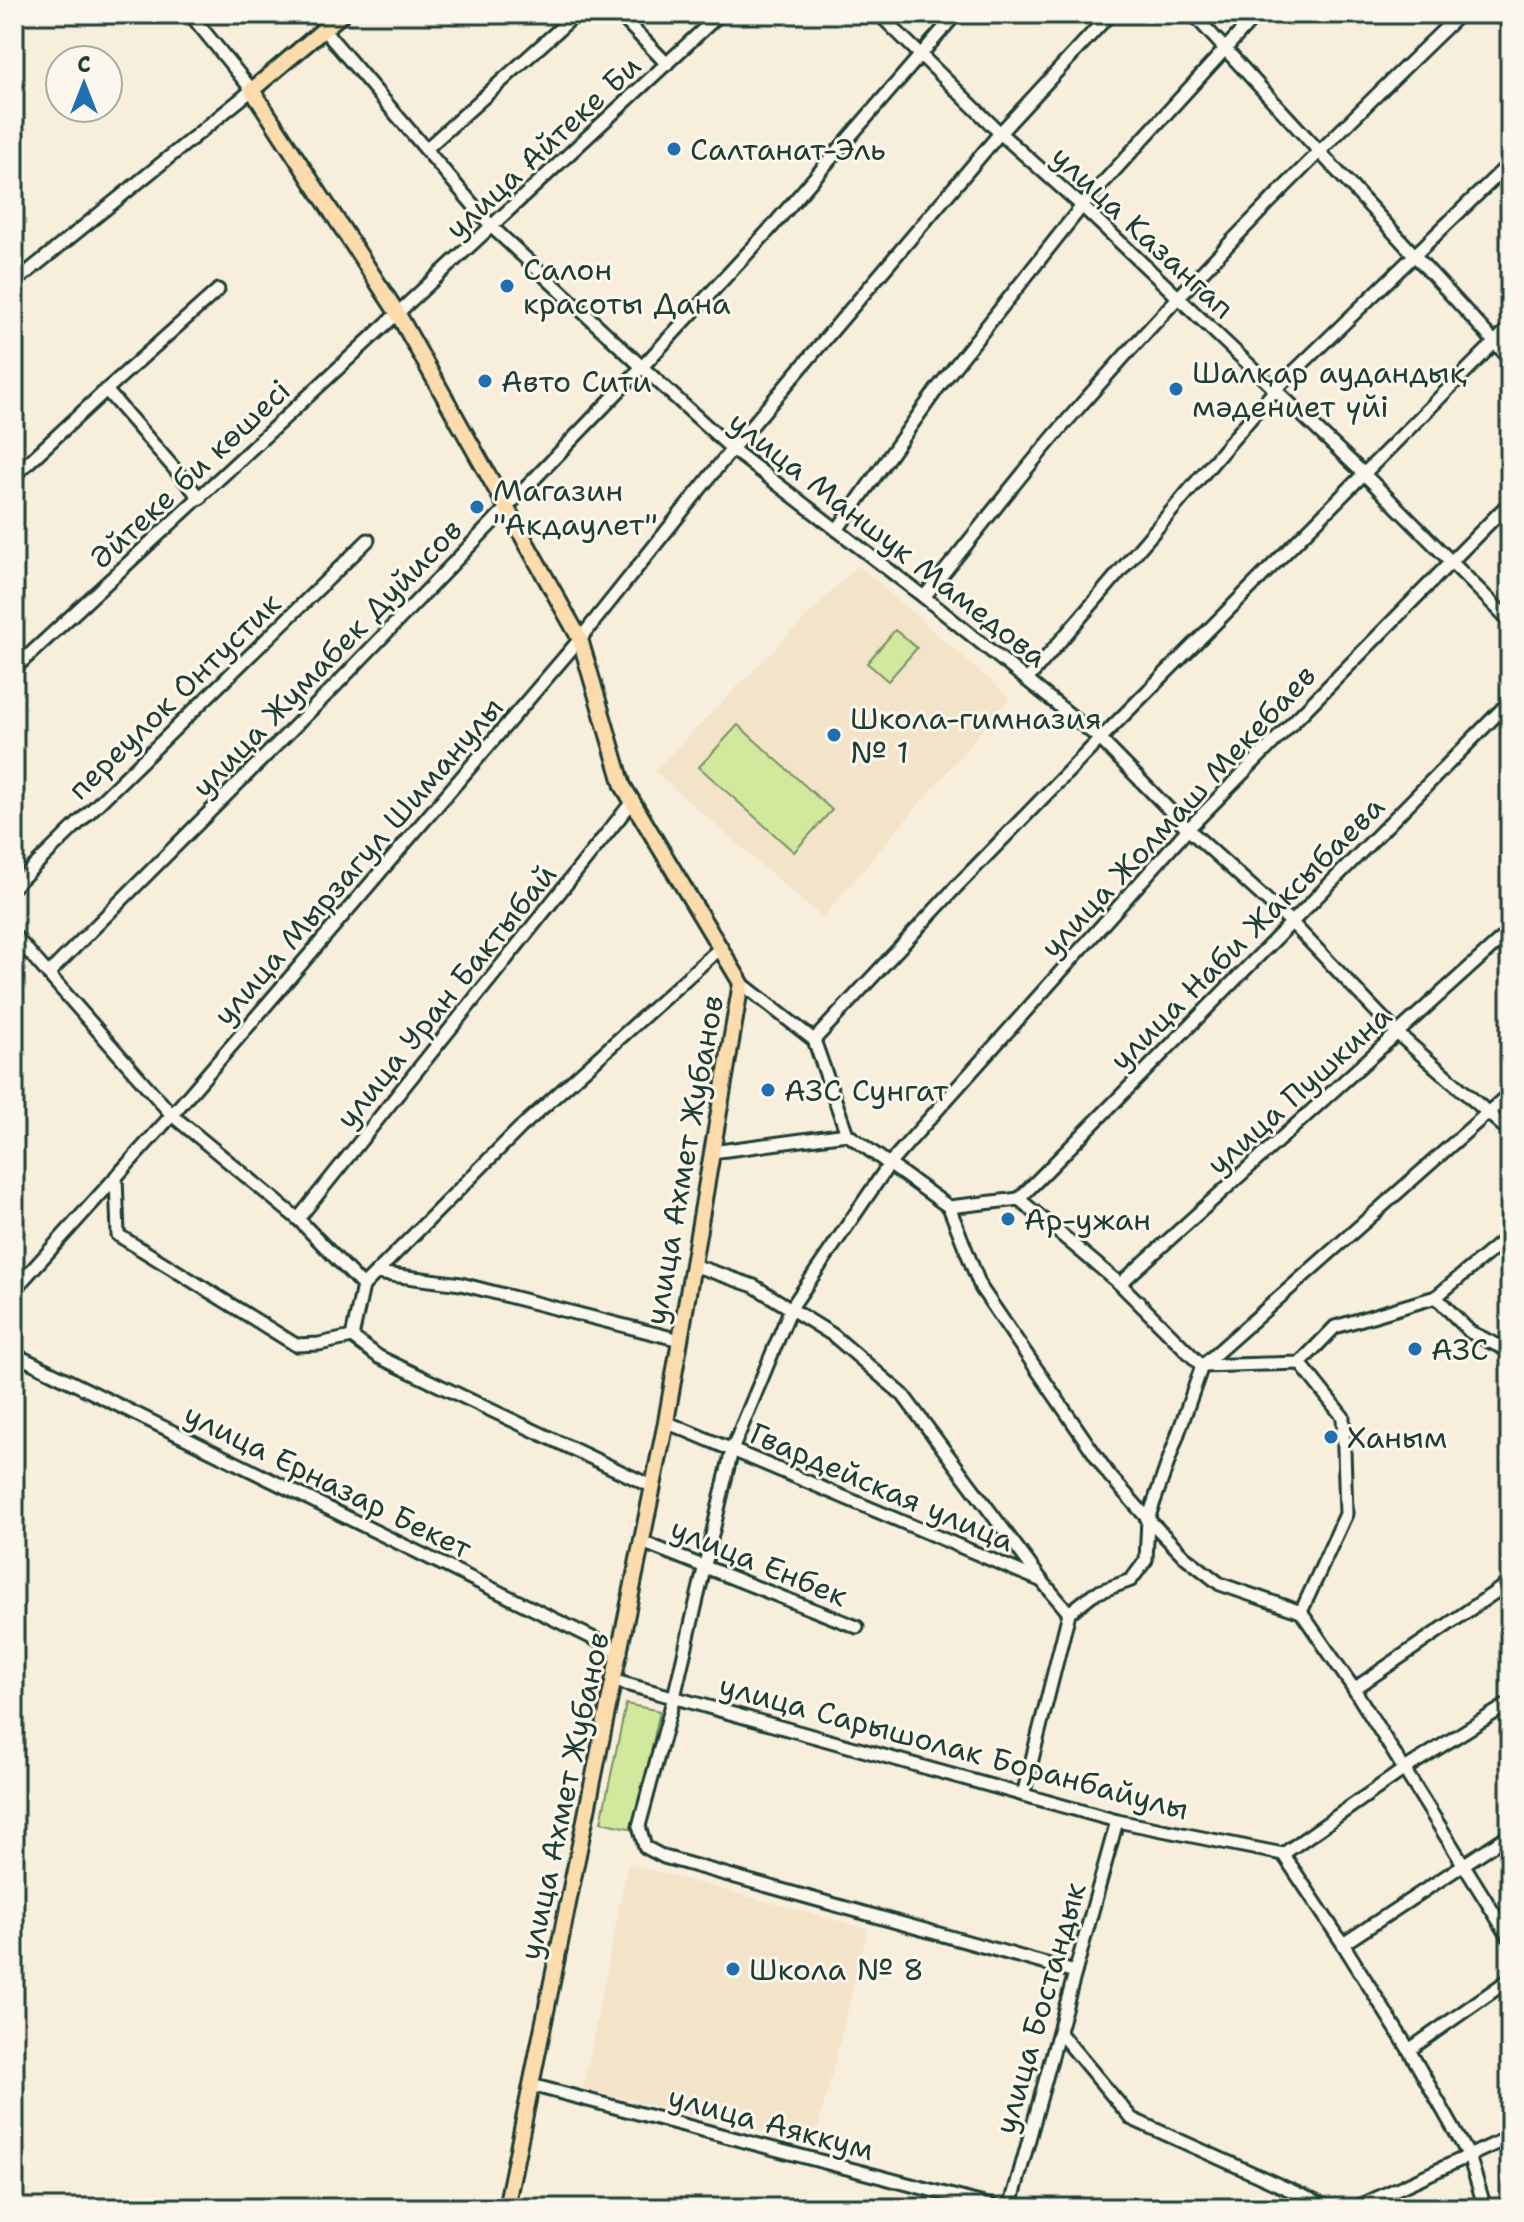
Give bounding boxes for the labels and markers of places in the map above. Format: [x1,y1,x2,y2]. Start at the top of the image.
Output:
place label: Салтанат-Эль [690,129,886,170]
marker: Салтанат-Эль [665,140,683,158]
place label: Салон красоты Дана [523,249,731,324]
marker: Салон красоты Дана [498,277,516,295]
place label: Шалқар аудандық мәдениет үйі [1192,352,1467,427]
place label: Авто Сити [501,361,652,402]
marker: Авто Сити [476,372,494,390]
marker: Шалқар аудандық мәдениет үйі [1167,380,1185,398]
place label: Магазин "Акдаулет" [493,470,658,545]
marker: Магазин "Акдаулет" [468,498,486,516]
place label: Школа-гимназия № 1 [850,698,1102,773]
marker: Школа-гимназия № 1 [825,726,843,744]
place label: АЗС Сунгат [784,1070,949,1111]
marker: АЗС Сунгат [759,1081,777,1099]
place label: Ар-ужан [1024,1199,1151,1240]
marker: Ар-ужан [999,1210,1017,1228]
place label: АЗС [1431,1329,1489,1370]
marker: АЗС [1406,1340,1424,1358]
place label: Ханым [1347,1417,1447,1458]
marker: Ханым [1322,1428,1340,1446]
place label: Школа № 8 [749,1949,924,1990]
marker: Школа № 8 [724,1960,742,1978]

